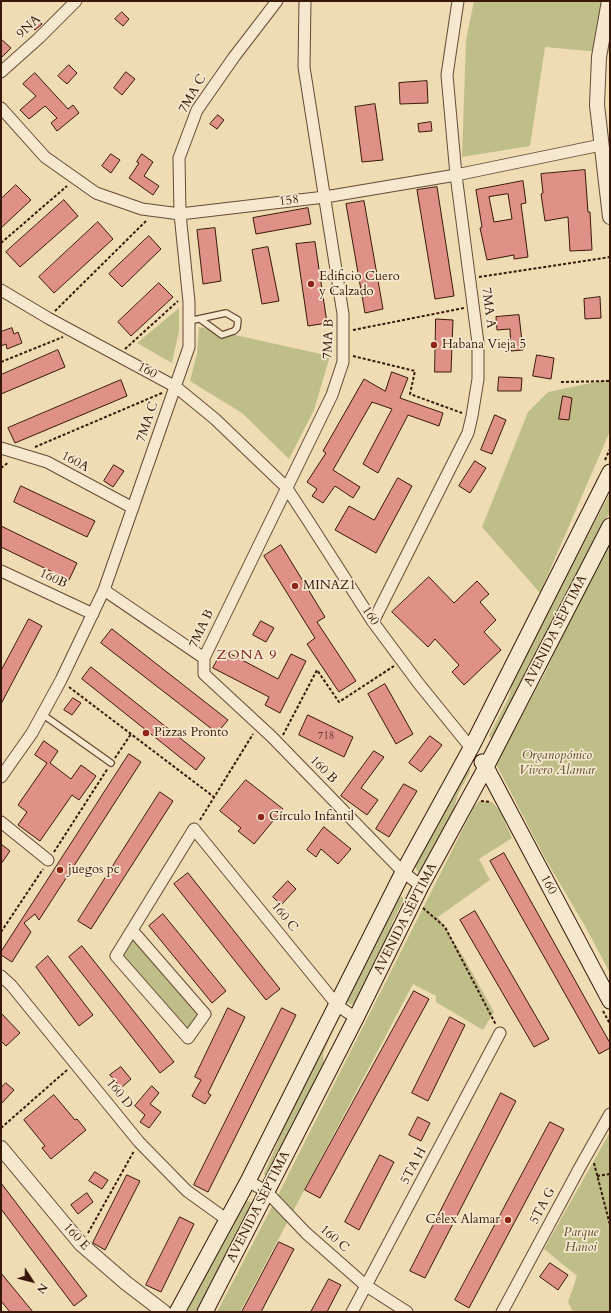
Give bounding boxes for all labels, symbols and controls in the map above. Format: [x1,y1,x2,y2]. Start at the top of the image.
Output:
street label: 9NA [14,12,44,42]
street label: 7MA C [176,72,210,116]
street label: 158 [278,192,300,210]
place label: Edificio Cuero y Calzado [319,269,400,300]
marker: Edificio Cuero y Calzado [306,279,316,289]
street label: 7MA A [478,287,498,329]
street label: 7MA B [320,319,338,359]
place label: Habana Vieja 5 [442,337,526,353]
marker: Habana Vieja 5 [429,340,439,350]
street label: 160 [135,359,159,383]
street label: 7MA C [134,400,162,444]
street label: 160A [58,448,92,476]
street label: 160B [37,566,69,592]
street label: AVENIDA SÉPTIMA [521,573,591,689]
place label: MINAZ1 [303,578,356,594]
marker: MINAZ1 [290,581,300,591]
street label: 160 [358,603,382,629]
street label: 7MA B [186,607,218,651]
district label: ZONA 9 [217,648,277,664]
place label: Pizzas Pronto [154,725,228,741]
marker: Pizzas Pronto [141,728,151,738]
house number: 718 [318,729,334,743]
park label: Organopónico Vivero Alamar [519,748,595,779]
street label: 160 B [306,753,340,787]
place label: Círculo Infantil [269,809,354,825]
marker: Círculo Infantil [256,812,266,822]
street label: AVENIDA SÉPTIMA [371,861,441,977]
place label: juegos pc [68,862,120,878]
marker: juegos pc [55,865,65,875]
street label: 160 [536,873,560,897]
street label: 160 C [267,899,301,935]
street label: 160 D [102,1076,136,1112]
street label: 5TA H [398,1145,430,1187]
street label: AVENIDA SÉPTIMA [224,1149,294,1265]
street label: 5TA G [527,1185,559,1227]
place label: Celex Alamar [425,1212,500,1228]
marker: Celex Alamar [503,1215,513,1225]
street label: 160 E [60,1220,92,1254]
street label: 160 C [316,1222,352,1256]
park label: Parque Hanoi [563,1225,599,1256]
north arrow [12,1261,52,1301]
text: N [33,1280,51,1297]

